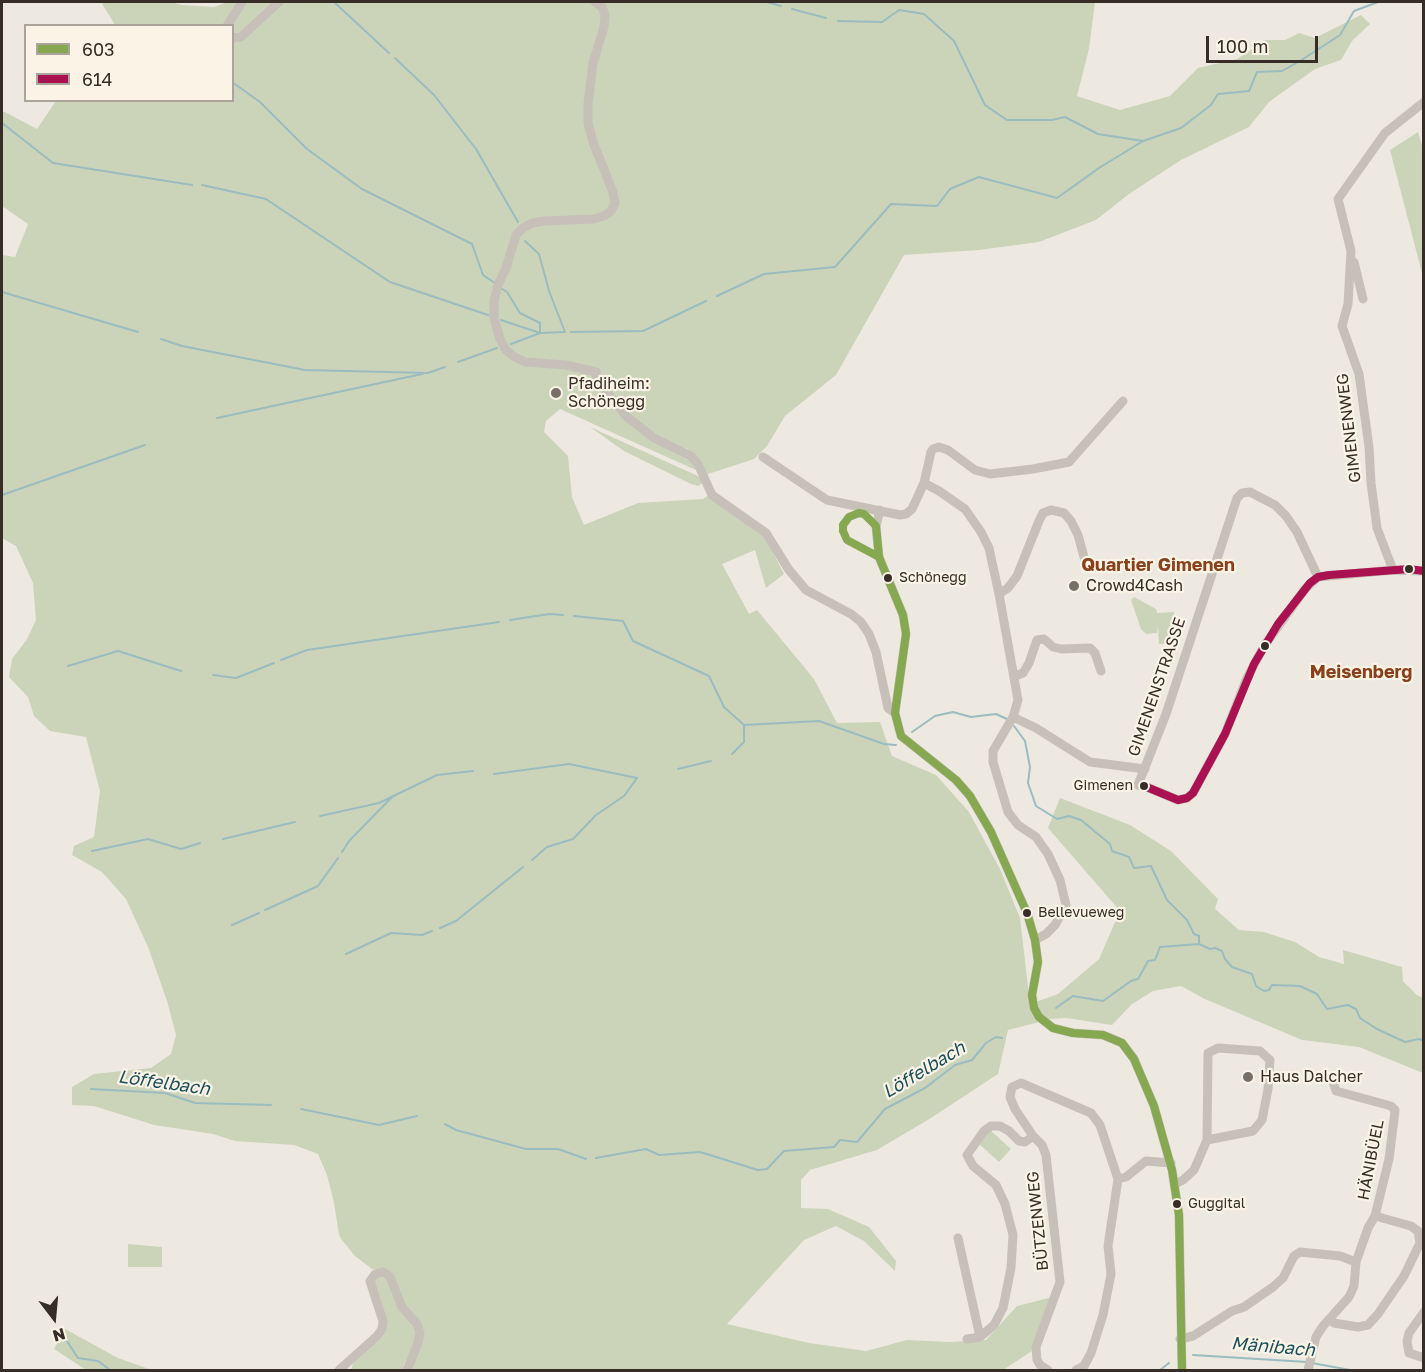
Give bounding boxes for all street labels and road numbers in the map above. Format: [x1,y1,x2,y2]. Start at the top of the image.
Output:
street label: GIMENENWEG [1333,372,1365,484]
street label: GIMENENSTRASSE [1124,615,1190,759]
street label: HÄNIBÜEL [1354,1118,1388,1202]
street label: BÜTZENWEG [1023,1170,1053,1272]

